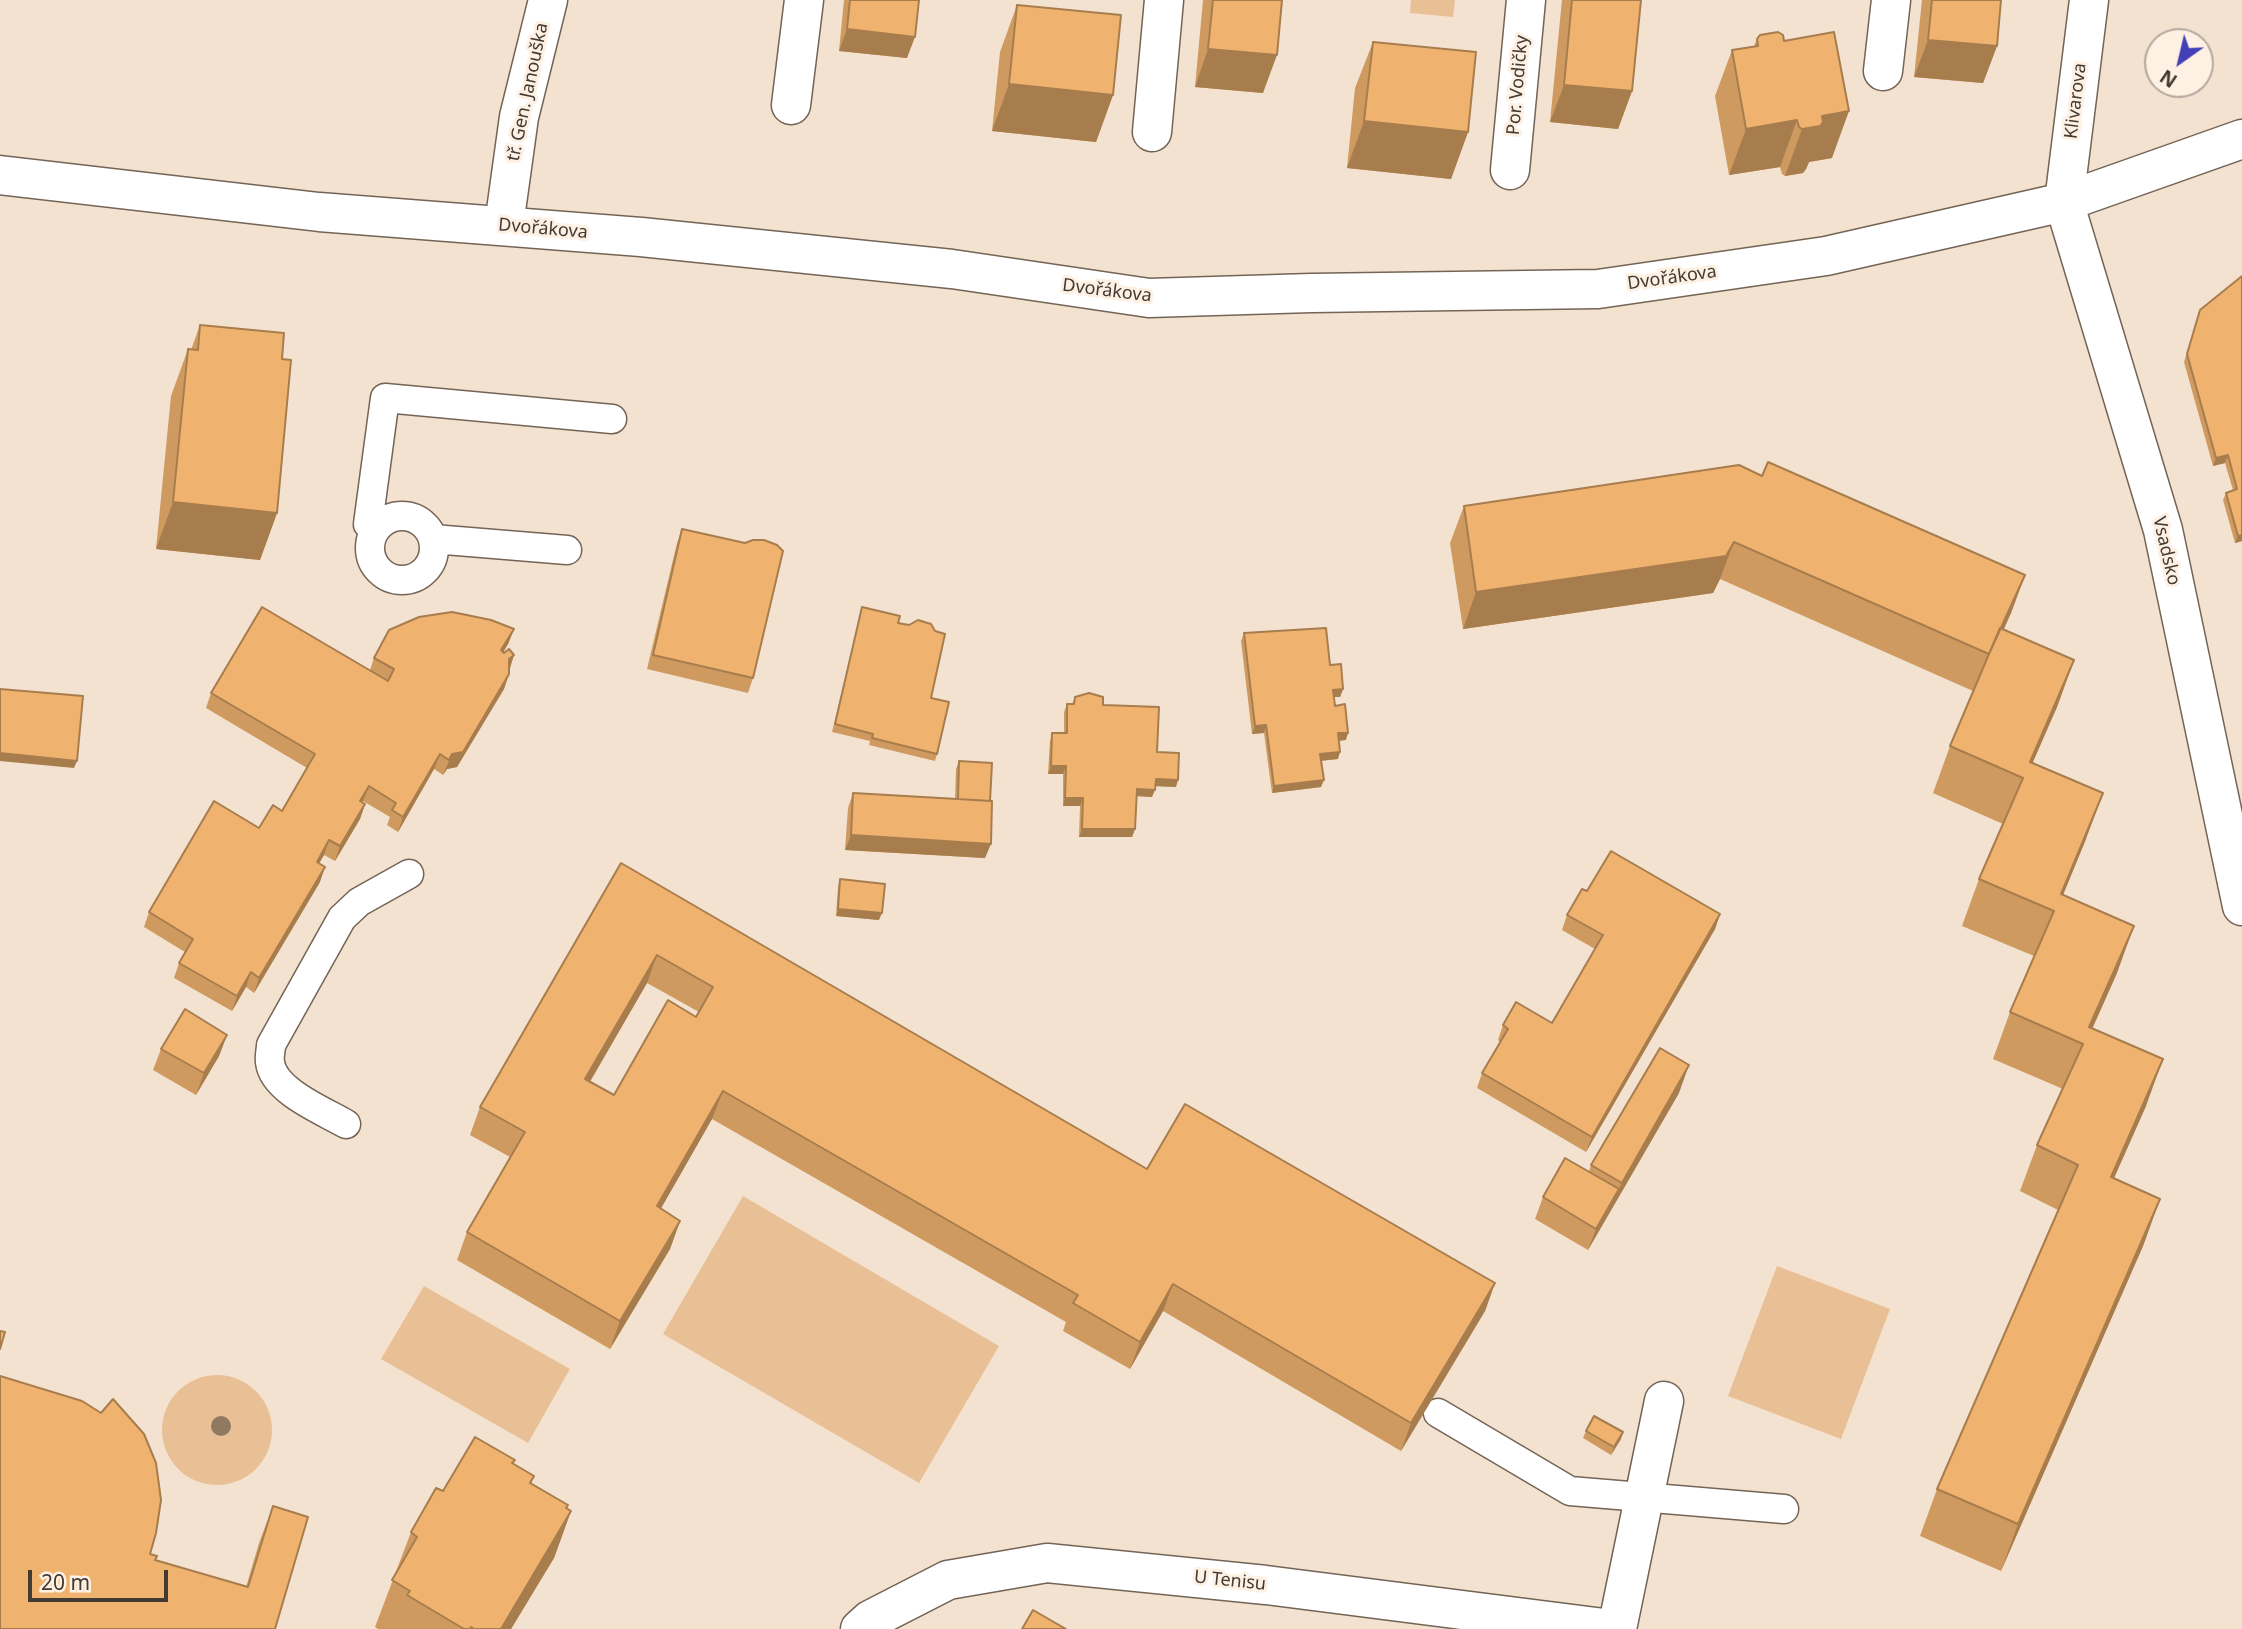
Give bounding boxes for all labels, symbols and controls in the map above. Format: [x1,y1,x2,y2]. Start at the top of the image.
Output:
street label: tř. Gen. Janouška [503,21,553,163]
north arrow [2144,28,2214,98]
street label: Por. Vodičky [1503,34,1533,136]
street label: Klivarova [2061,62,2091,140]
text: N [2155,64,2182,94]
street label: Dvořákova [497,214,589,244]
street label: Dvořákova [1626,261,1718,295]
street label: Dvořákova [1061,275,1153,307]
street label: Vsadsko [2148,515,2184,587]
scale bar [32,1556,172,1600]
street label: U Tenisu [1193,1566,1267,1596]
text: 20 m [41,1568,90,1596]

